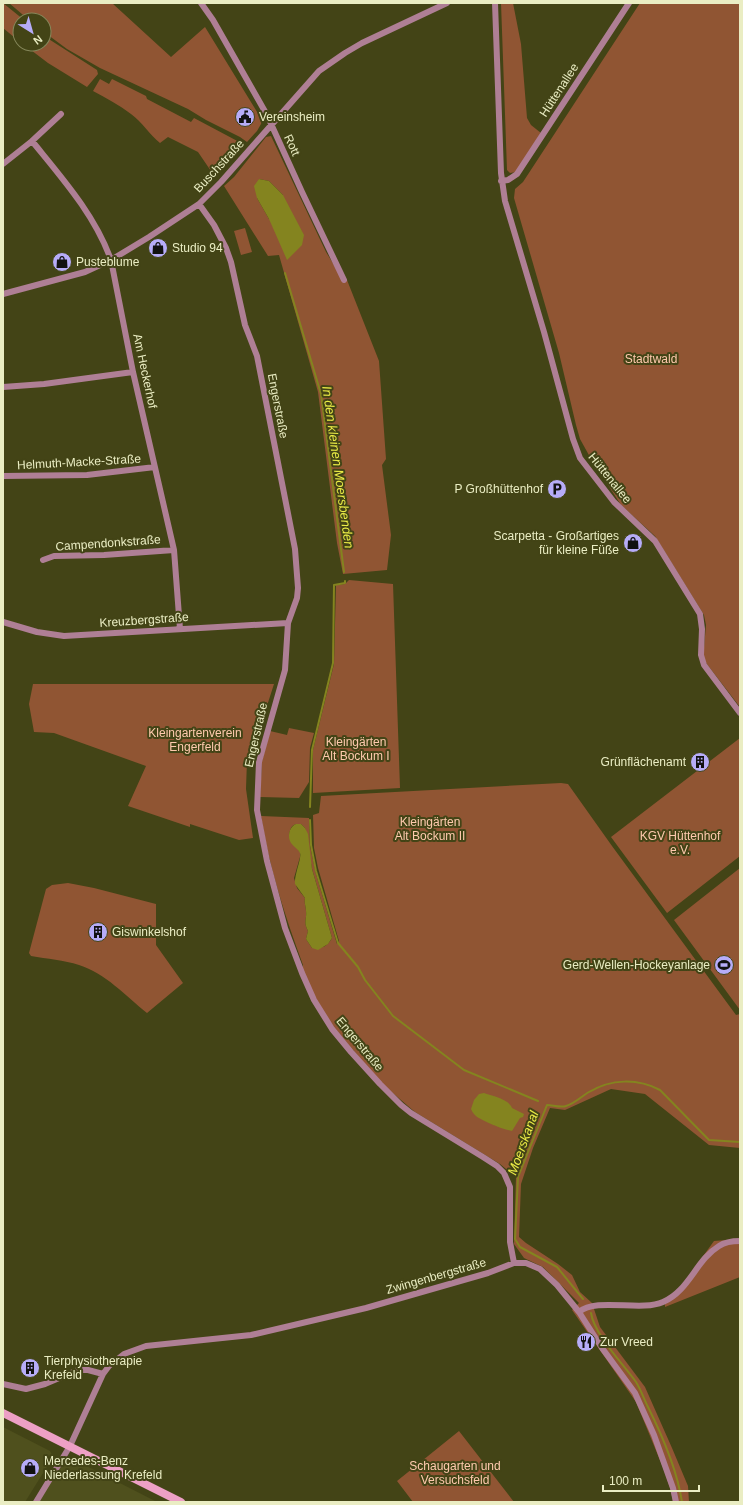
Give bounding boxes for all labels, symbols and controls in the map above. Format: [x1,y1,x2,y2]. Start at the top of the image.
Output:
north arrow [12,12,52,52]
text: N [31,33,45,47]
street label: Hüttenallee [537,60,582,119]
public building icon: Vereinsheim [234,106,256,128]
place label: Vereinsheim [259,110,325,124]
street label: Rott [281,132,303,159]
street label: Buschstraße [191,136,247,195]
shop icon: Studio 94 [147,237,169,259]
place label: Studio 94 [172,241,223,255]
shop icon: Pusteblume [51,251,73,273]
place label: Pusteblume [76,255,140,269]
street label: Am Heckerhof [130,332,160,410]
park label: Stadtwald [625,352,677,366]
street label: Engerstraße [265,372,291,440]
water label: In den kleinen Moersbenden [319,385,357,549]
street label: Hüttenallee [585,450,635,506]
street label: Helmuth-Macke-Straße [17,452,142,472]
parking icon: P Großhüttenhof [546,478,568,500]
place label: P Großhüttenhof [455,482,544,496]
place label: Scarpetta - Großartiges für kleine Füße [494,529,619,557]
street label: Campendonkstraße [55,532,161,554]
shop icon: Scarpetta - Großartiges für kleine Füße [622,532,644,554]
street label: Kreuzbergstraße [99,610,189,630]
street label: Engerstraße [242,701,270,769]
park label: Kleingartenverein Engerfeld [148,726,242,754]
park label: Kleingärten Alt Bockum I [322,735,390,763]
building icon: Grünflächenamt [689,751,711,773]
place label: Grünflächenamt [601,755,687,769]
park label: Kleingärten Alt Bockum II [395,815,465,843]
park label: KGV Hüttenhof e.V. [640,829,721,857]
building icon: Giswinkelshof [87,921,109,943]
place label: Giswinkelshof [112,925,187,939]
sports icon: Gerd-Wellen-Hockeyanlage [713,954,735,976]
place label: Gerd-Wellen-Hockeyanlage [563,958,710,972]
street label: Engerstraße [333,1014,387,1074]
water label: Moerskanal [504,1108,542,1177]
street label: Zwingenbergstraße [384,1255,488,1297]
restaurant icon: Zur Vreed [575,1331,597,1353]
place label: Zur Vreed [600,1335,653,1349]
place label: Tierphysiotherapie Krefeld [44,1354,143,1382]
building icon: Tierphysiotherapie Krefeld [19,1357,41,1379]
place label: Mercedes-Benz Niederlassung Krefeld [44,1454,162,1482]
shop icon: Mercedes-Benz Niederlassung Krefeld [19,1457,41,1479]
park label: Schaugarten und Versuchsfeld [409,1459,501,1487]
scale bar [603,1467,699,1493]
text: 100 m [609,1474,642,1488]

